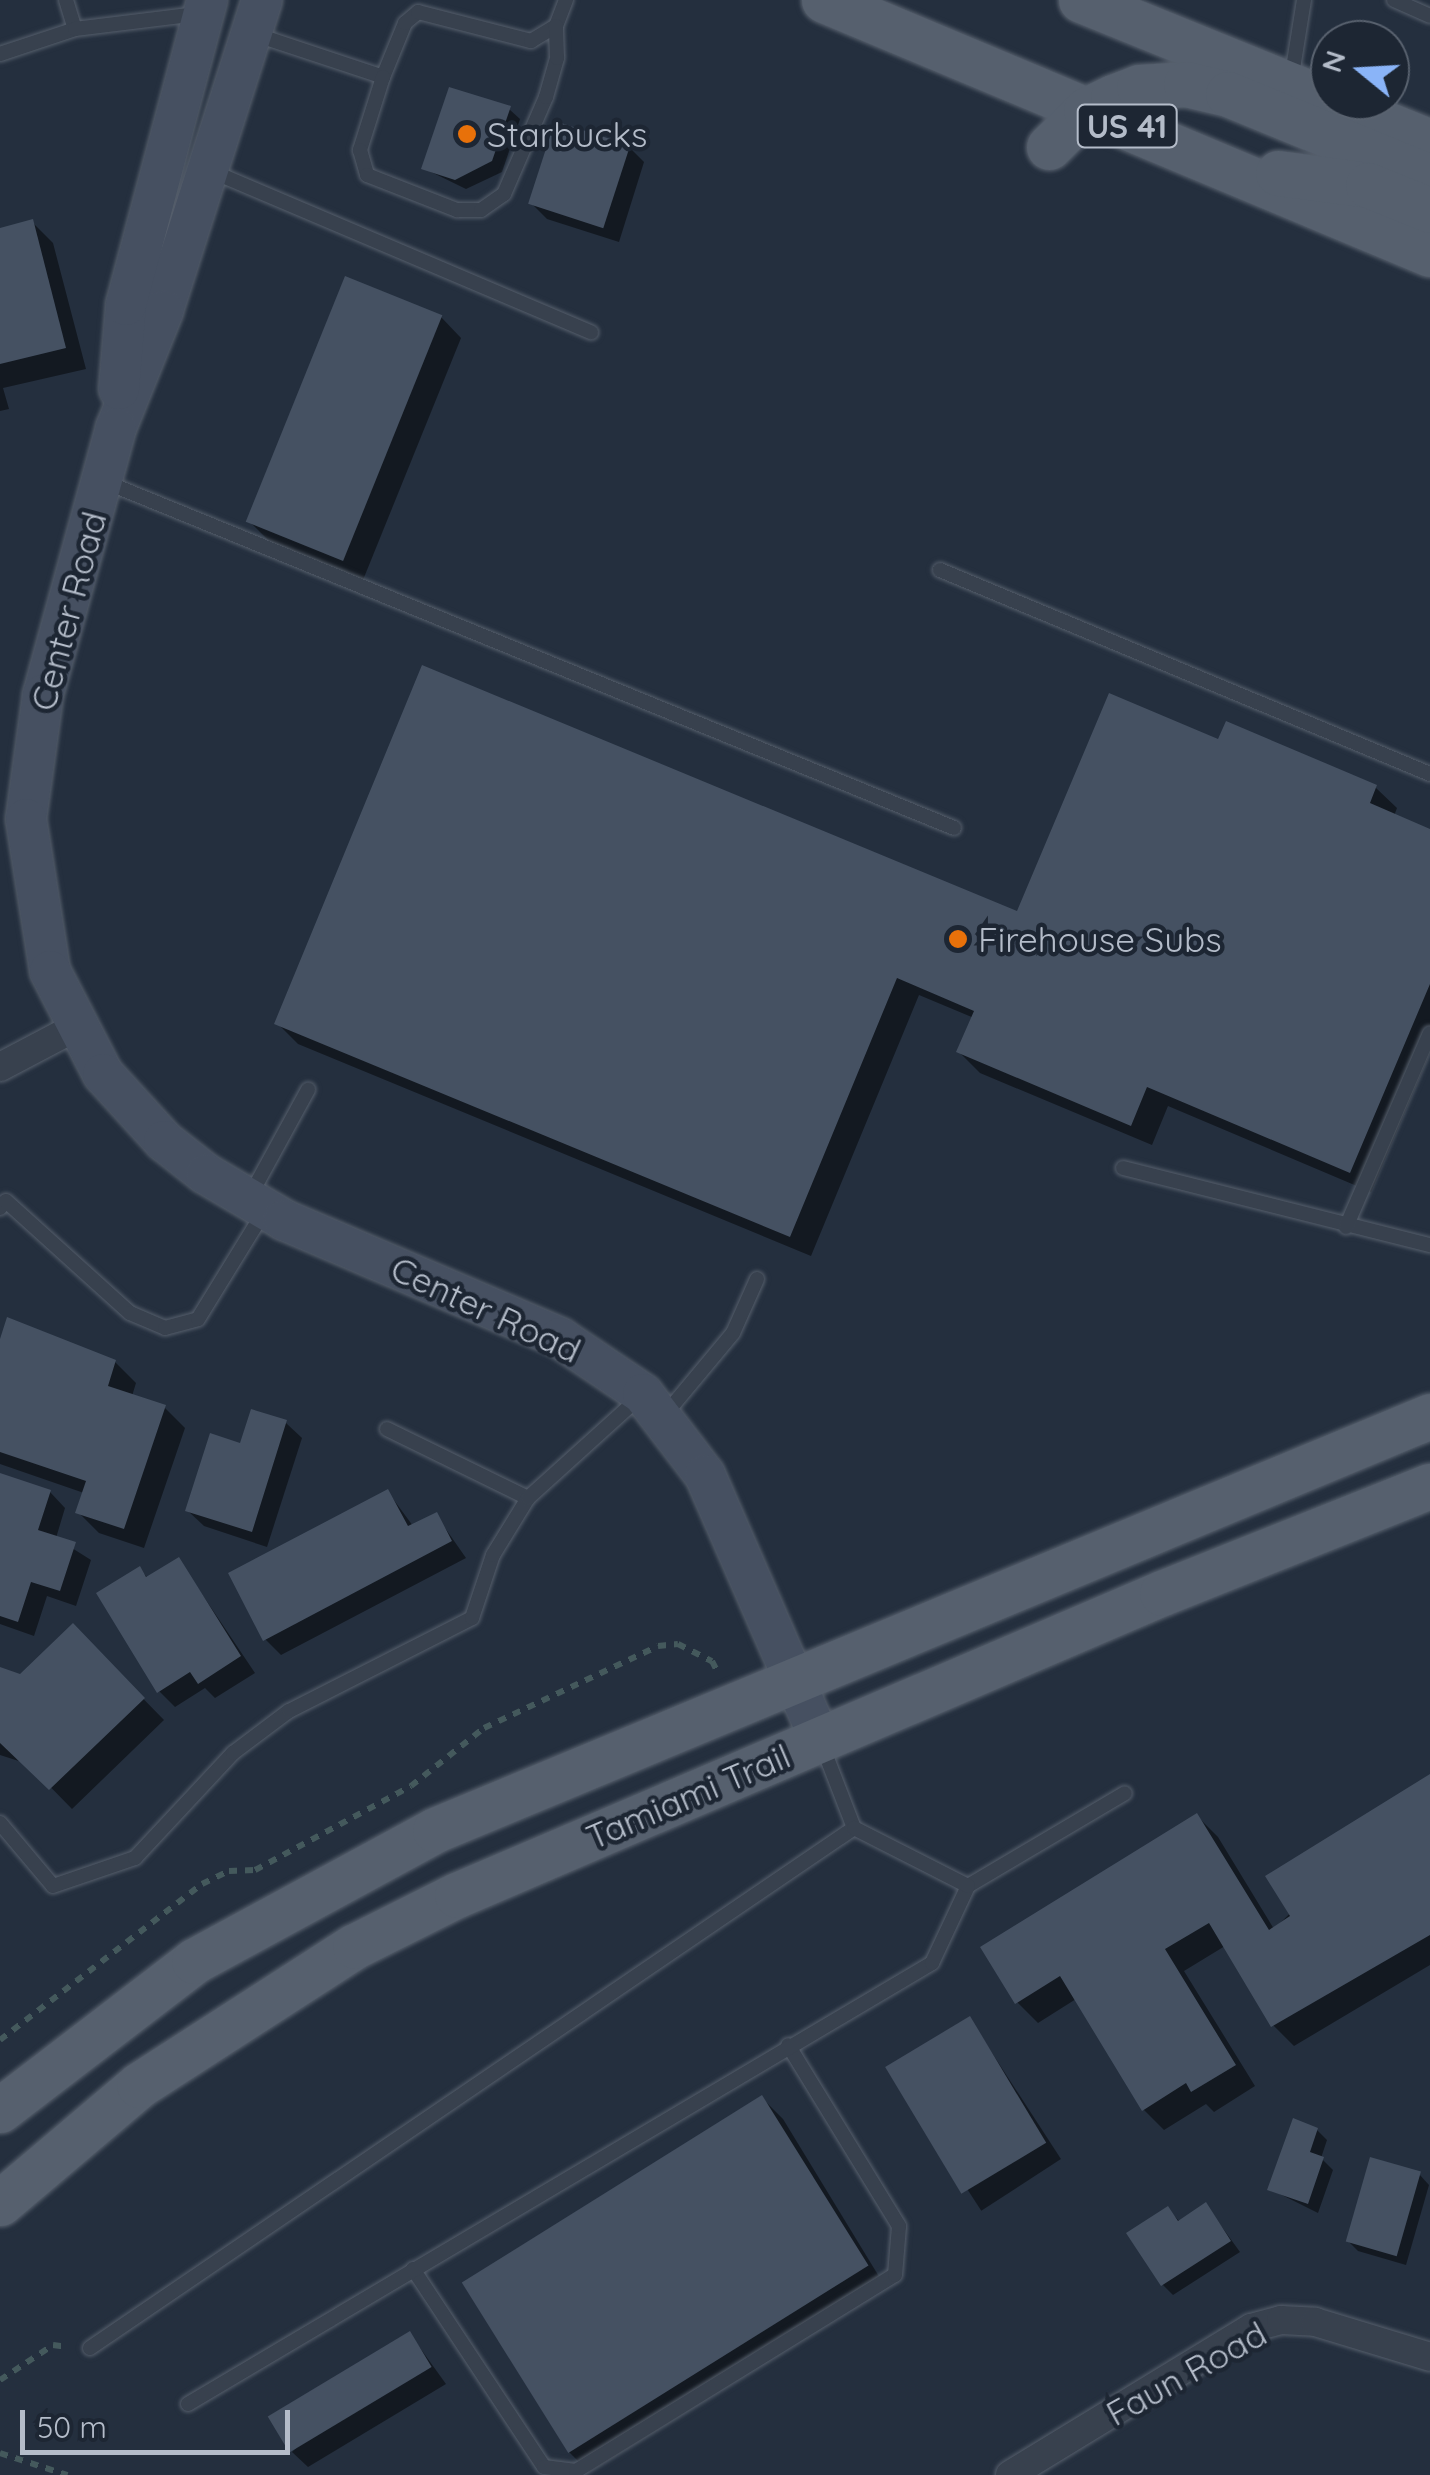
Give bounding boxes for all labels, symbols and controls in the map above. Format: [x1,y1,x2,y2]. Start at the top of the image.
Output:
north arrow [1310,20,1410,120]
text: N [1313,46,1353,76]
road number: US 41 [1074,99,1180,153]
place label: Starbucks [487,113,647,155]
marker: Starbucks [456,123,478,145]
street label: Center Road [21,507,115,715]
place label: Firehouse Subs [978,918,1222,960]
marker: Firehouse Subs [947,928,969,950]
street label: Center Road [385,1247,587,1371]
street label: Tamiami Trail [580,1734,796,1858]
street label: Faun Road [1099,2312,1273,2434]
scale bar [25,2390,295,2452]
text: 50 m [37,2408,107,2446]

